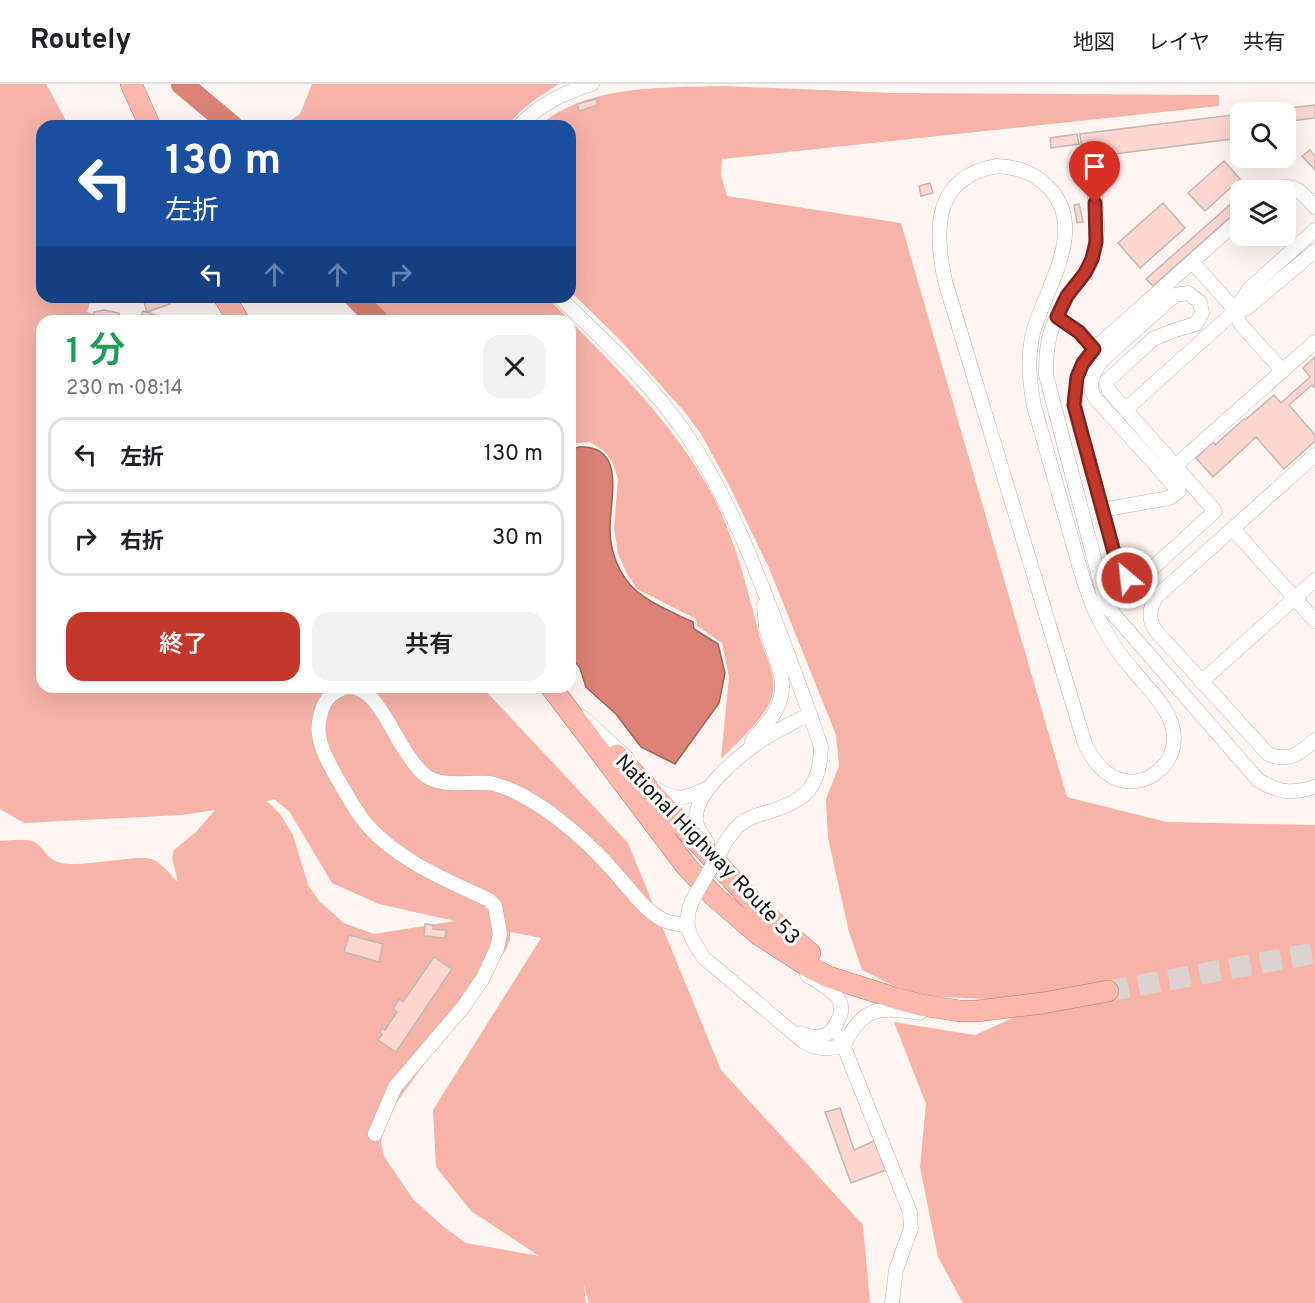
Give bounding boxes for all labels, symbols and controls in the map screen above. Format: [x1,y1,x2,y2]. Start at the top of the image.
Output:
text: Routely [30,23,131,59]
text: 地図 [1073,30,1115,57]
text: レイヤ [1148,30,1210,57]
text: 共有 [1243,30,1285,57]
map controls [1230,102,1296,246]
button: search [1230,102,1296,168]
text: 130 m [165,136,281,189]
pin [1069,141,1120,203]
icon: left [66,144,144,222]
icon: arrive [1078,150,1111,183]
button: layers [1230,180,1296,246]
text: 左折 [165,195,219,229]
icon: left [195,258,228,291]
icon: ahead [258,258,291,291]
icon: ahead [321,258,354,291]
icon: right [384,258,417,291]
text: 1 分 [66,330,125,376]
button: close [483,335,546,398]
text: 230 m · 08:14 [66,376,183,402]
icon: left [69,438,102,471]
text: 130 m [484,441,543,468]
text: 左折 [120,445,164,472]
icon: right [69,522,102,555]
text: 30 m [492,525,543,552]
text: 右折 [120,529,164,556]
position arrow [1095,546,1159,610]
button: 終了 [66,612,300,681]
button: 共有 [312,612,546,681]
street label: National Highway Route 53 [609,749,805,951]

